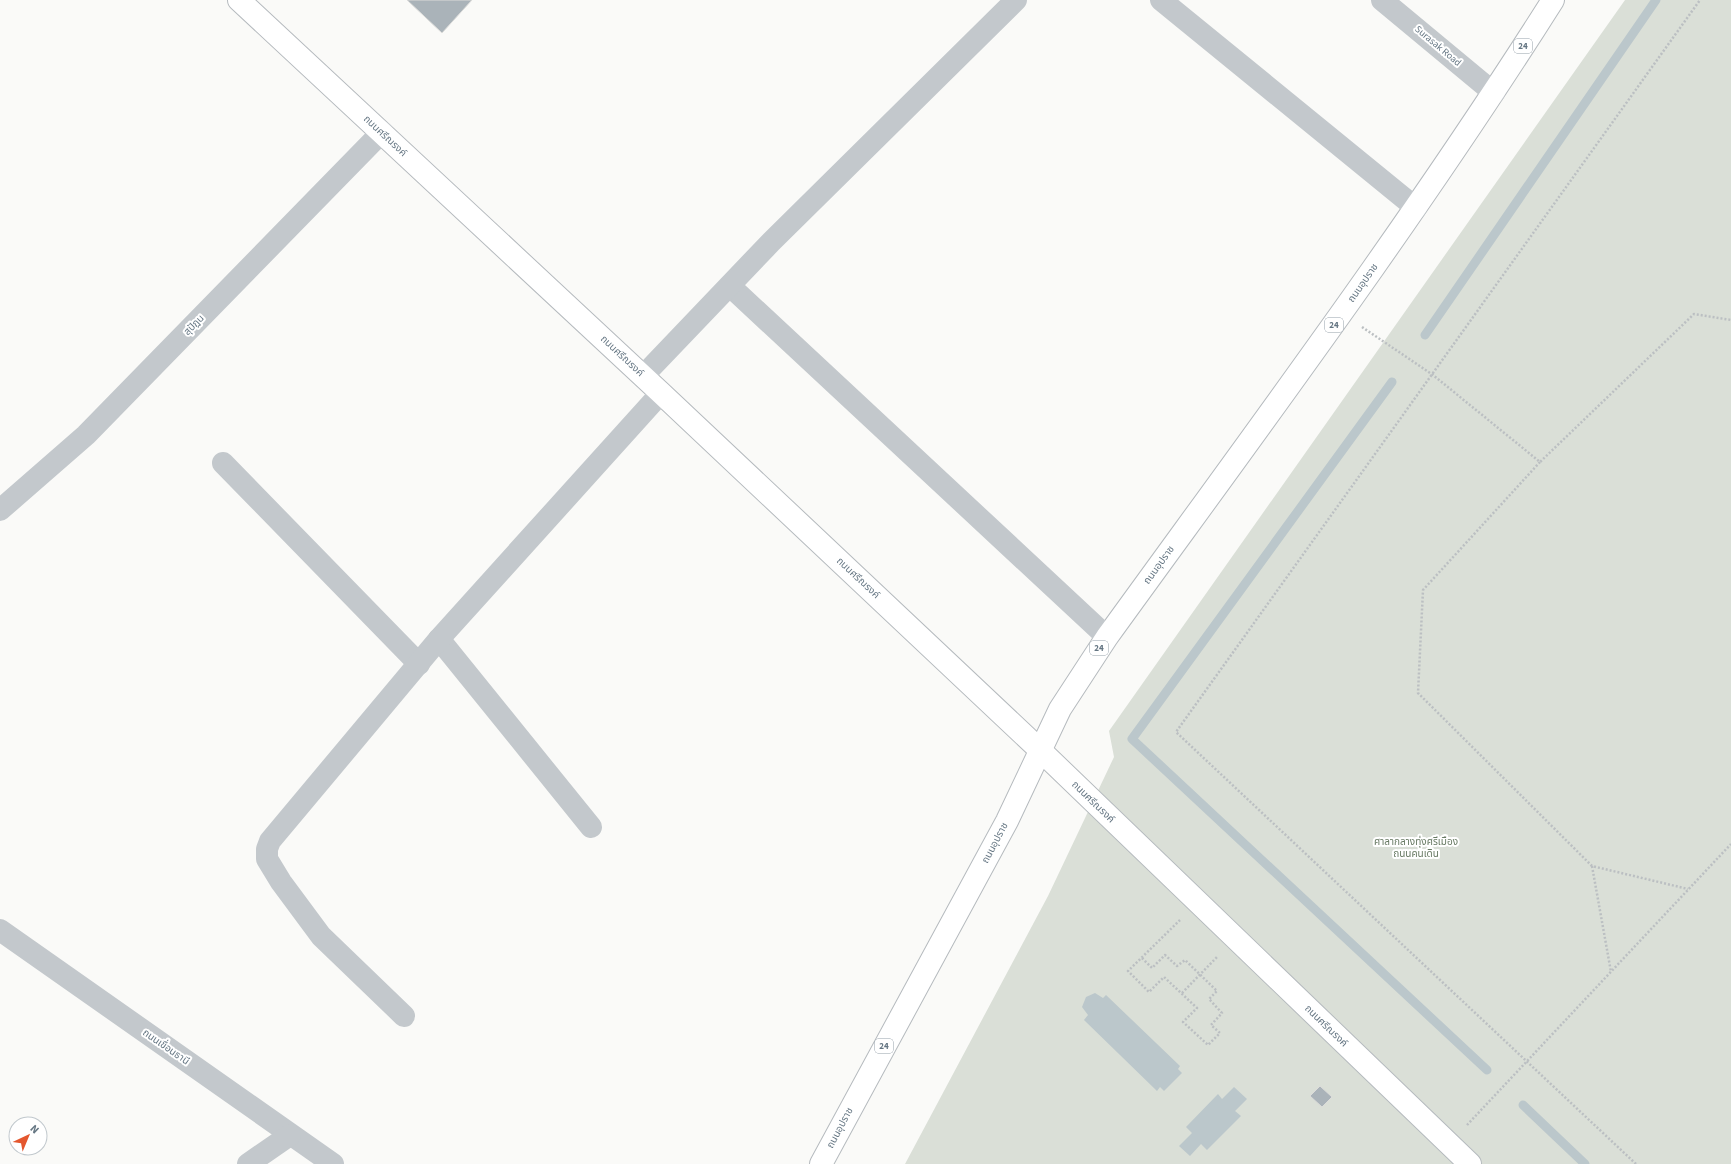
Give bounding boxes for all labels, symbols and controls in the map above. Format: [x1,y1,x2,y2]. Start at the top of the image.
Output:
street label: Surasak Road [1412,22,1464,70]
road number: 24 [1514,39,1532,53]
street label: ถนนศรีณรงค์ [360,112,410,160]
street label: ถนนอุปราช [1344,261,1382,305]
street label: สุปัฎน [181,312,207,338]
road number: 24 [1325,318,1343,332]
street label: ถนนศรีณรงค์ [597,332,647,380]
street label: ถนนอุปราช [1140,543,1178,587]
street label: ถนนศรีณรงค์ [833,554,883,602]
road number: 24 [1090,641,1108,655]
street label: ถนนศรีณรงค์ [1068,778,1118,826]
street label: ถนนอุปราช [978,820,1012,866]
park label: ศาลากลางทุ่งศรีเมือง ถนนคนเดิน [1374,835,1458,861]
street label: ถนนศรีณรงค์ [1301,1002,1351,1050]
street label: ถนนเขื่อนธานี [140,1025,193,1068]
road number: 24 [875,1039,893,1053]
street label: ถนนอุปราช [823,1105,857,1151]
north arrow [8,1116,48,1156]
text: N [27,1121,42,1137]

